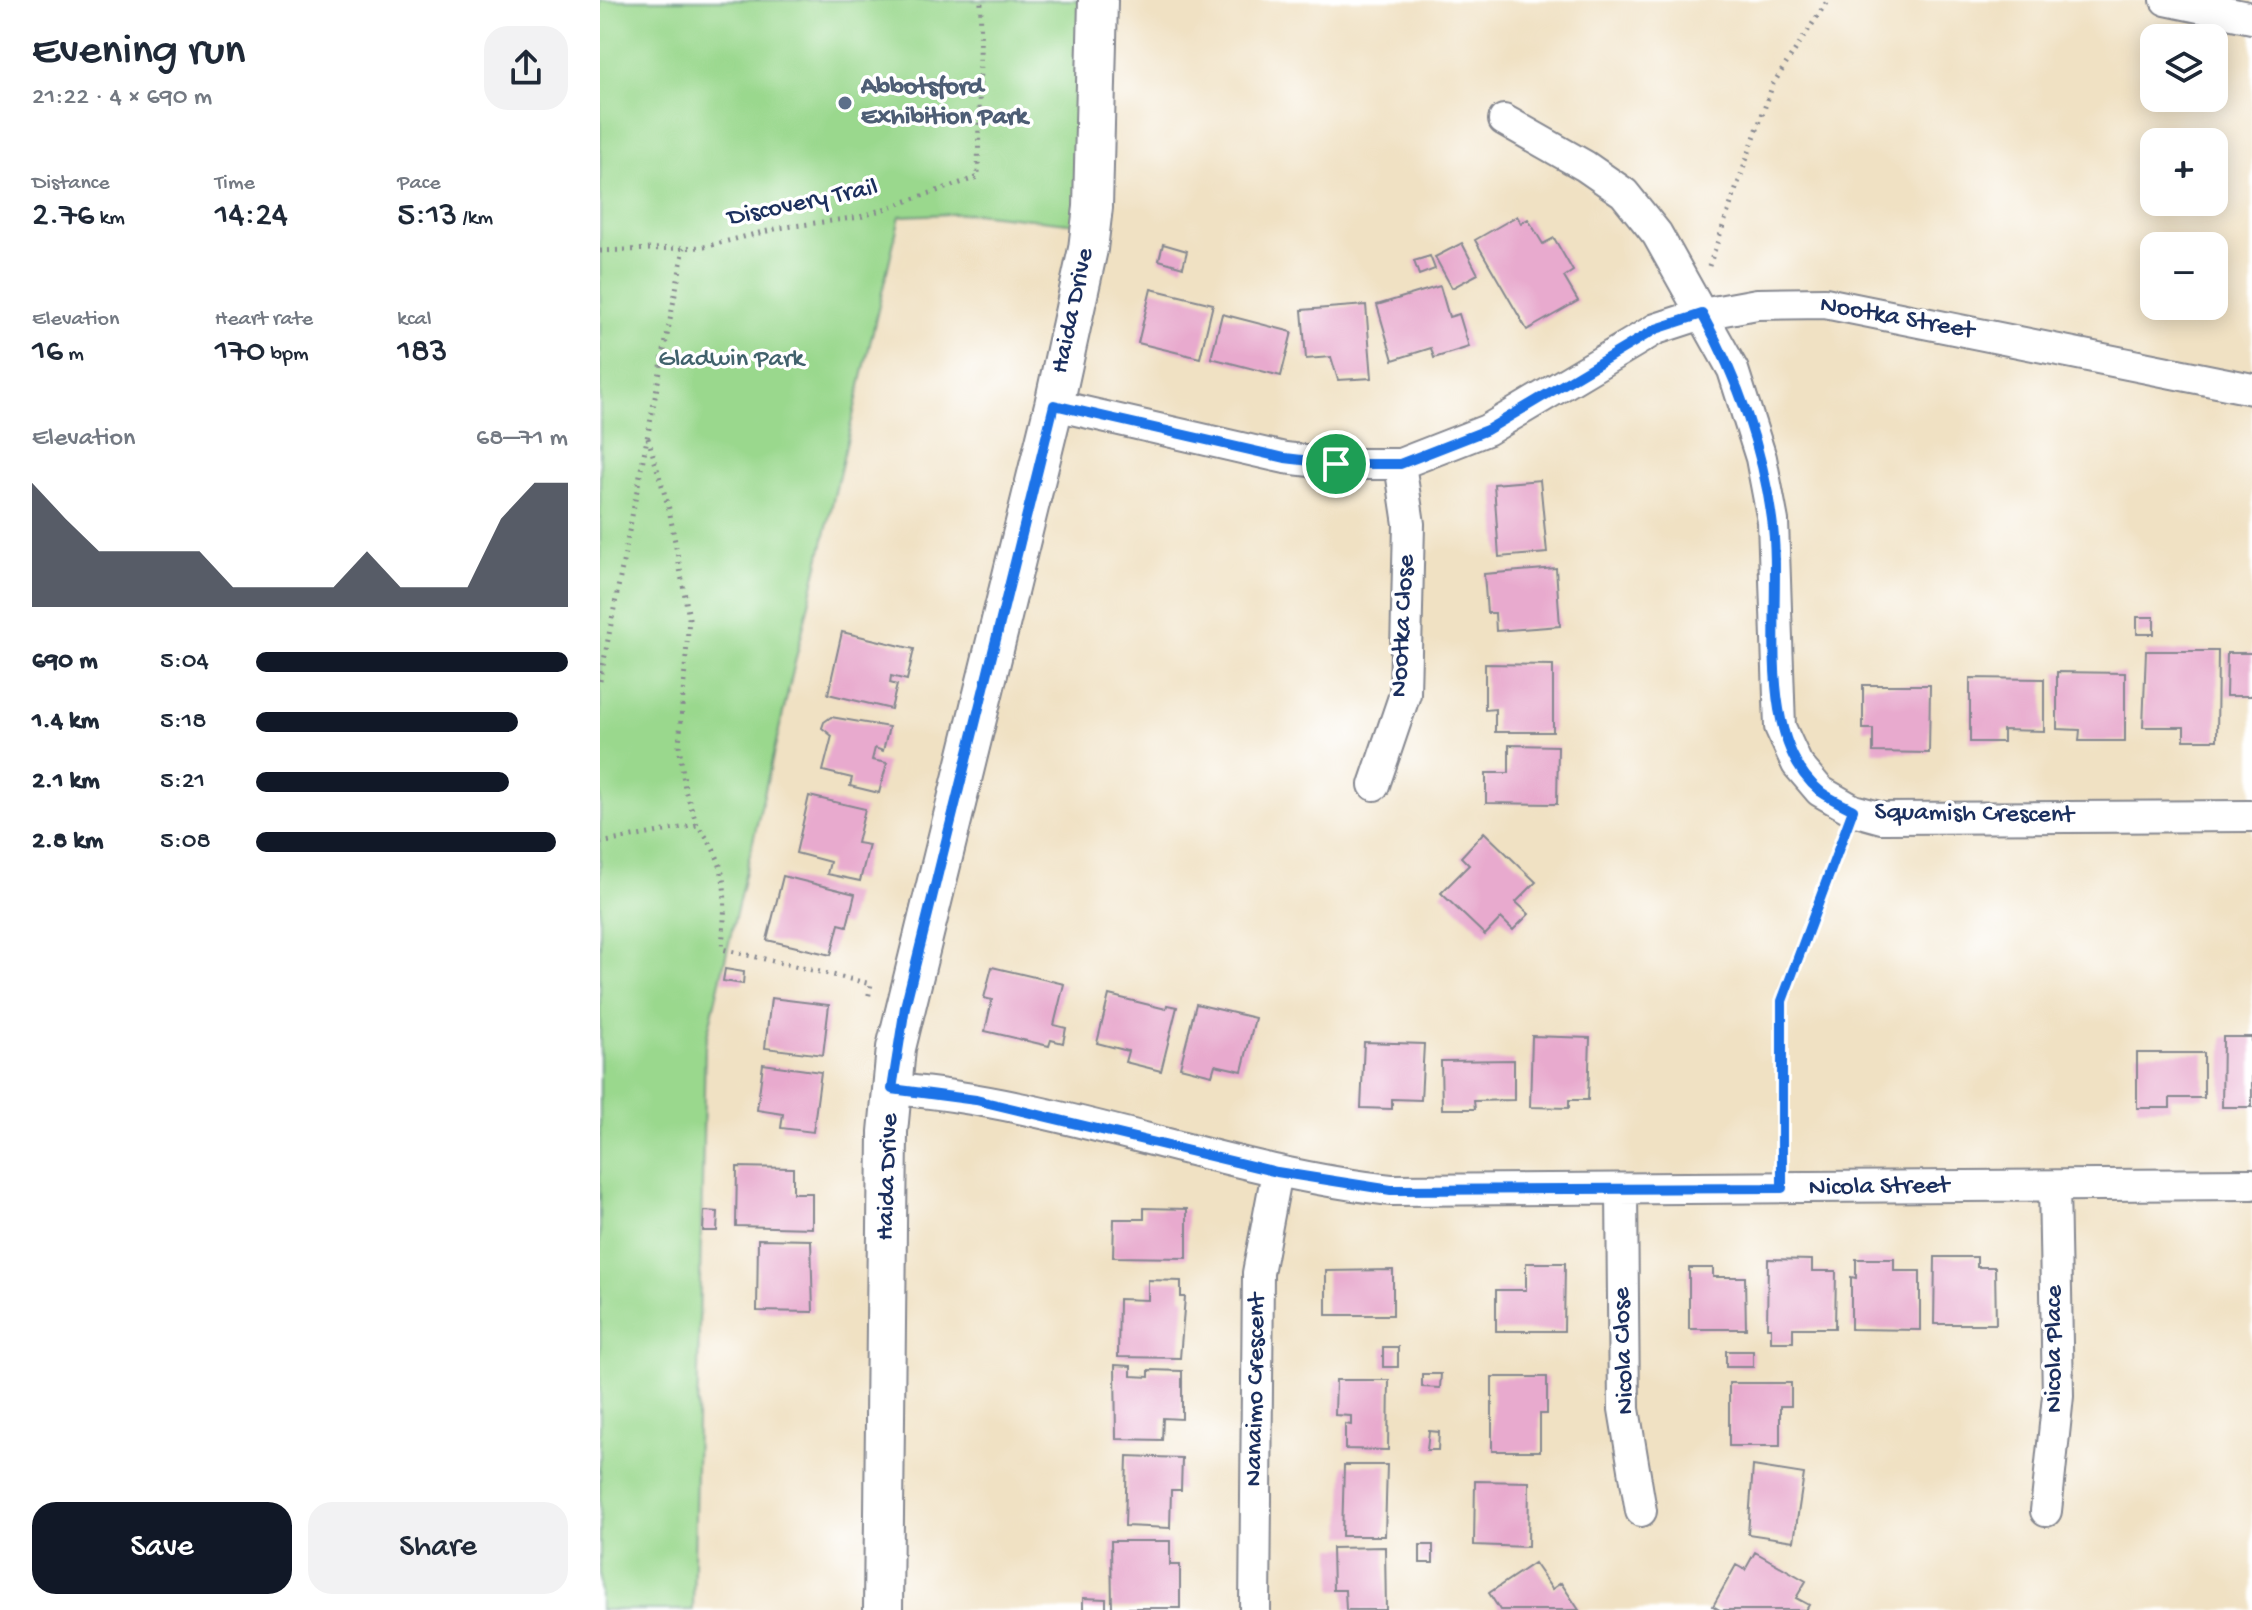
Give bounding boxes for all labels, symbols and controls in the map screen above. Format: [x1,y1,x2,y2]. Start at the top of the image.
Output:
map controls [2140,24,2228,320]
button: layers [2140,24,2228,112]
button: share [484,26,568,110]
text: Evening run [32,27,245,79]
place label: Abbotsford Exhibition Park [860,73,1031,134]
text: 21:22 · 4 × 690 m [32,83,212,114]
marker: Abbotsford Exhibition Park [836,94,854,112]
button: + [2140,128,2228,216]
text: Distance [32,171,110,197]
text: Time [215,171,255,197]
text: Pace [397,171,441,197]
street label: Discovery Trail [723,173,881,235]
text: 2.76 [32,197,94,237]
text: 14:24 [215,197,288,237]
text: 5:13 [397,197,457,237]
text: km [94,206,125,232]
text: /km [457,206,493,232]
button: − [2140,232,2228,320]
street label: Haida Drive [1046,245,1103,377]
street label: Nootka Street [1817,290,1979,348]
text: Elevation [32,307,119,333]
text: Heart rate [215,307,313,333]
text: kcal [397,307,432,333]
text: 16 [32,333,63,373]
text: 170 [215,333,265,373]
text: 183 [397,333,447,373]
text: m [63,342,84,368]
text: bpm [265,342,309,368]
park label: Gladwin Park [658,345,806,376]
text: Elevation [32,424,135,455]
text: 68–71 m [476,424,568,455]
pin [1302,430,1370,498]
icon: arrive [1314,442,1358,486]
street label: Nootka Close [1385,553,1423,698]
text: 690 m [32,647,98,678]
text: 5:04 [160,647,209,678]
text: 1.4 km [32,707,99,738]
text: 5:18 [160,707,207,738]
text: 2.1 km [32,767,100,798]
text: 5:21 [160,767,205,798]
street label: Squamish Crescent [1874,798,2076,832]
text: 2.8 km [32,827,103,858]
text: 5:08 [160,827,211,858]
street label: Haida Drive [871,1112,907,1241]
street label: Nicola Street [1808,1171,1952,1205]
street label: Nicola Place [2040,1284,2071,1413]
street label: Nicola Close [1607,1286,1643,1415]
street label: Nanaimo Crescent [1240,1291,1274,1487]
button: Save [32,1502,292,1594]
button: Share [308,1502,568,1594]

